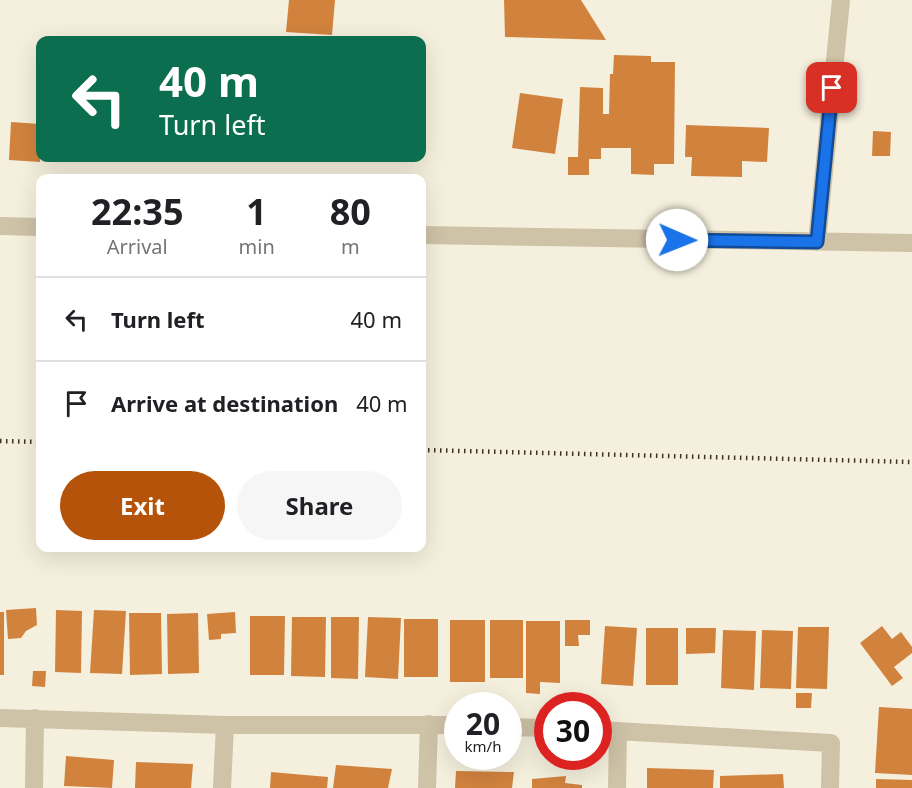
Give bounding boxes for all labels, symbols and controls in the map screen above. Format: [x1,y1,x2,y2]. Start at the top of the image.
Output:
text: 40 m [159,52,259,109]
icon: left [60,60,138,138]
pin [806,62,857,113]
icon: arrive [815,71,848,104]
text: Turn left [159,106,265,143]
text: 22:35 [91,187,184,236]
text: 1 [246,187,267,236]
text: 80 [330,187,371,236]
position arrow [645,208,709,272]
text: Arrival [107,233,168,260]
text: min [239,233,275,260]
text: m [341,233,360,260]
icon: left [60,303,93,336]
text: Turn left [111,304,205,334]
text: 40 m [351,304,402,334]
icon: arrive [60,387,93,420]
text: Arrive at destination [111,388,338,418]
text: 40 m [356,388,408,418]
button: Exit [60,471,225,540]
button: Share [237,471,402,540]
speed limit sign: 30 [534,692,612,770]
text: 20 [466,703,500,744]
text: km/h [465,736,501,756]

